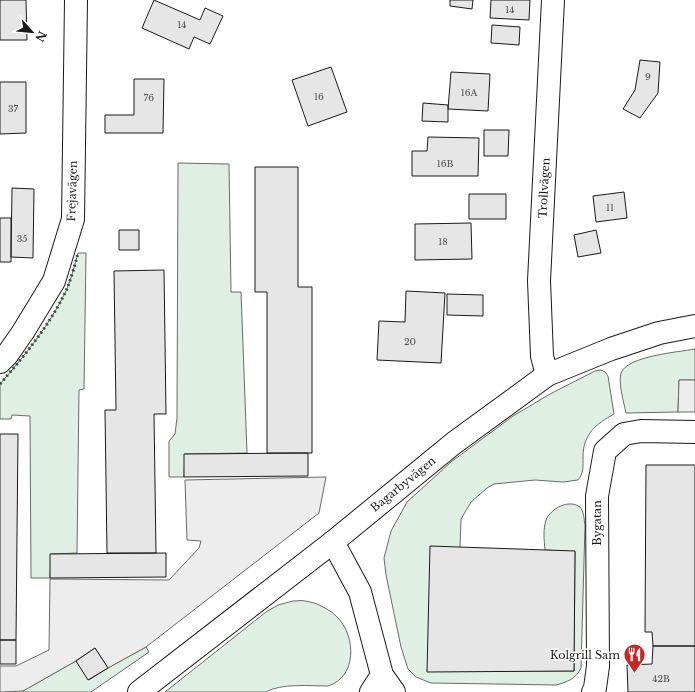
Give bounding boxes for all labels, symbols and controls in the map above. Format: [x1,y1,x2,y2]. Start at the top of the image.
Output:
house number: 14 [505,4,515,15]
north arrow [12,12,52,52]
house number: 14 [177,19,187,30]
text: N [32,29,49,45]
house number: 9 [645,71,651,82]
house number: 16A [461,87,478,98]
house number: 16 [314,91,324,102]
house number: 76 [144,92,154,103]
house number: 37 [8,103,19,114]
street label: Trollvägen [535,157,553,219]
house number: 16B [437,158,453,169]
street label: Frejavägen [64,160,80,222]
house number: 11 [606,202,614,213]
house number: 35 [17,233,27,244]
house number: 18 [438,236,448,247]
house number: 20 [404,336,416,347]
street label: Bagarbyvägen [368,453,439,514]
street label: Bygatan [590,500,604,546]
restaurant icon: Kolgrill Sam [622,642,648,675]
place label: Kolgrill Sam [550,648,620,662]
house number: 42B [652,673,670,684]

